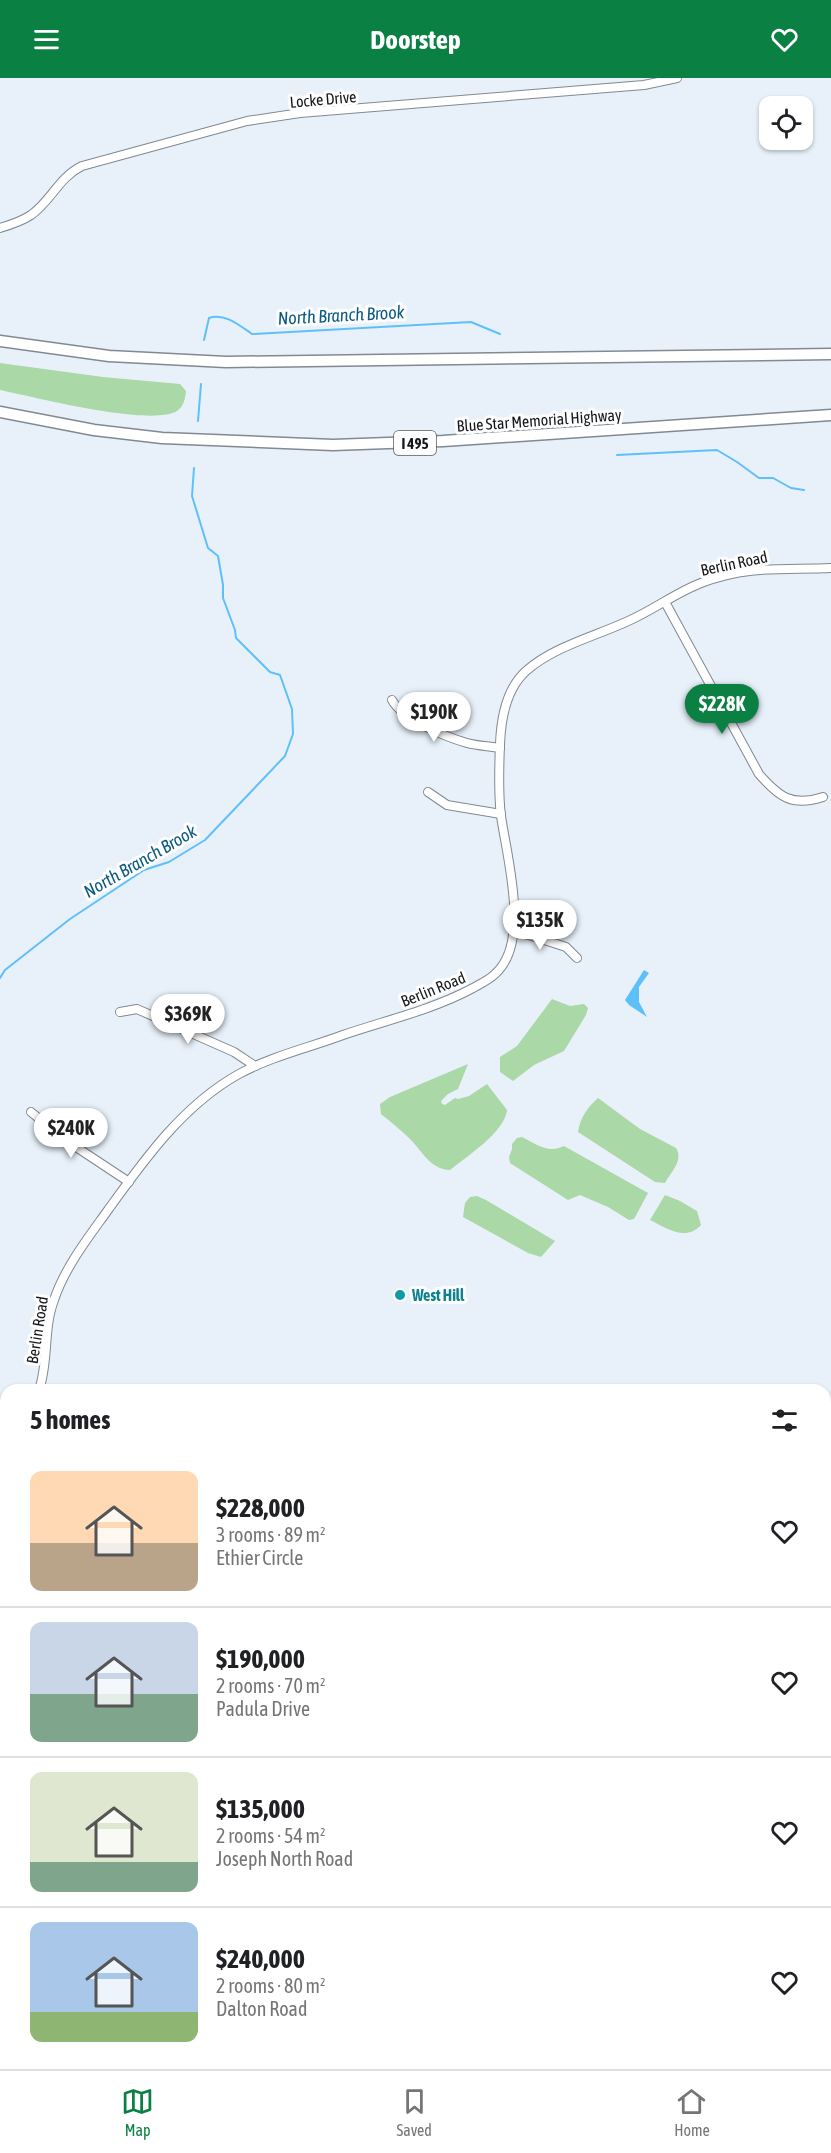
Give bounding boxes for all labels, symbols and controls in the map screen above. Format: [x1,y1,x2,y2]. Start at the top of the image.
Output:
icon: menu [30,23,63,56]
icon: heart [768,23,801,56]
text: Doorstep [370,24,461,55]
street label: Locke Drive [289,87,357,111]
map controls [759,96,813,150]
button: locate [759,96,813,150]
water label: North Branch Brook [277,301,406,329]
street label: Blue Star Memorial Highway [456,405,622,436]
road number: I 495 [394,431,436,455]
street label: Berlin Road [699,547,769,579]
pin: $228K [680,684,764,735]
pin: $190K [392,692,476,743]
text: $228K [699,692,745,715]
text: $190K [411,700,457,723]
water label: North Branch Brook [80,820,201,902]
pin: $135K [498,900,582,951]
text: $135K [517,908,563,931]
street label: Berlin Road [398,968,468,1010]
pin: $369K [146,994,230,1045]
text: $369K [165,1002,211,1025]
pin: $240K [29,1108,113,1159]
text: $240K [48,1116,94,1139]
place label: West Hill [411,1286,465,1304]
marker: West Hill [393,1288,407,1302]
street label: Berlin Road [23,1295,51,1365]
icon: filters [768,1404,801,1437]
text: 5 homes [30,1405,110,1435]
text: $228,000 [216,1493,305,1523]
icon: home [78,1495,150,1567]
icon: heart [768,1515,801,1548]
text: 3 rooms · 89 m² [216,1523,326,1546]
text: Ethier Circle [216,1546,303,1569]
text: $190,000 [216,1644,305,1674]
icon: home [78,1646,150,1718]
icon: heart [768,1666,801,1699]
text: 2 rooms · 70 m² [216,1674,326,1697]
text: Padula Drive [216,1697,310,1720]
text: $135,000 [216,1794,305,1824]
icon: home [78,1796,150,1868]
icon: heart [768,1816,801,1849]
text: 2 rooms · 54 m² [216,1824,326,1847]
text: Joseph North Road [216,1847,353,1870]
text: $240,000 [216,1944,305,1974]
icon: home [78,1946,150,2018]
icon: heart [768,1966,801,1999]
text: 2 rooms · 80 m² [216,1974,326,1997]
text: Dalton Road [216,1997,307,2020]
tab: Map [121,2085,154,2139]
tab: Saved [396,2085,432,2139]
tab: Home [674,2085,710,2139]

